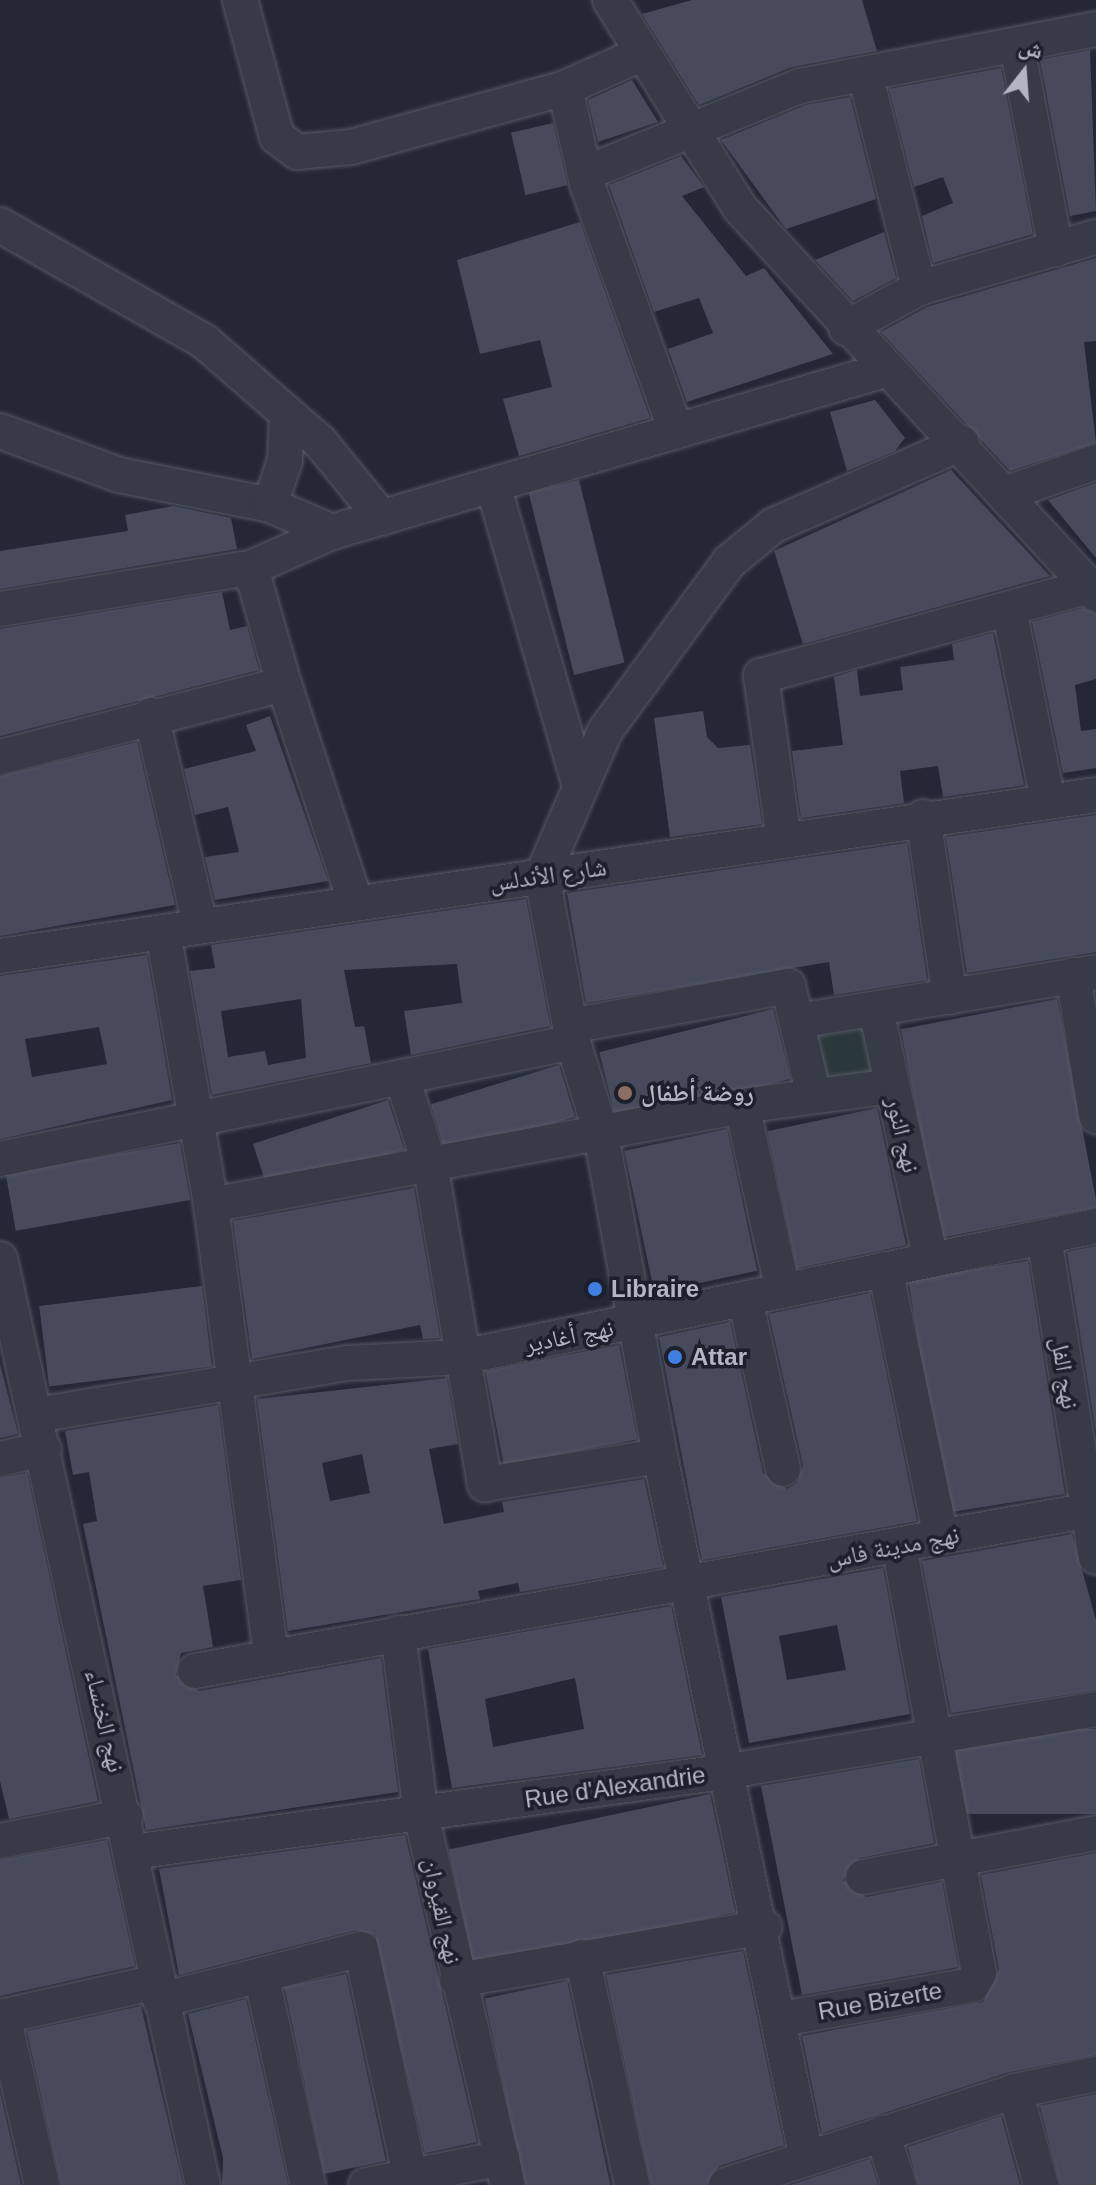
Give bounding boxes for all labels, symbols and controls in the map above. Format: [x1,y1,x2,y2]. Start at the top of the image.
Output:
north arrow [984,32,1064,112]
text: ش [1016,33,1046,64]
street label: شارع الأندلس [488,853,608,897]
place label: روضة أطفال [641,1079,754,1107]
marker: روضة أطفال [616,1084,634,1102]
street label: نهج النور [880,1094,926,1176]
place label: Libraire [611,1275,699,1303]
marker: Libraire [586,1280,604,1298]
street label: نهج أغادير [522,1313,616,1359]
street label: نهج الفل [1045,1335,1085,1411]
place label: Attar [691,1343,747,1371]
marker: Attar [666,1348,684,1366]
street label: نهج مدينة فاس [825,1520,961,1574]
street label: نهج الخنساء [79,1667,131,1775]
street label: Rue d'Alexandrie [523,1760,707,1814]
street label: نهج القيروان [417,1855,467,1967]
street label: Rue Bizerte [816,1976,944,2026]

